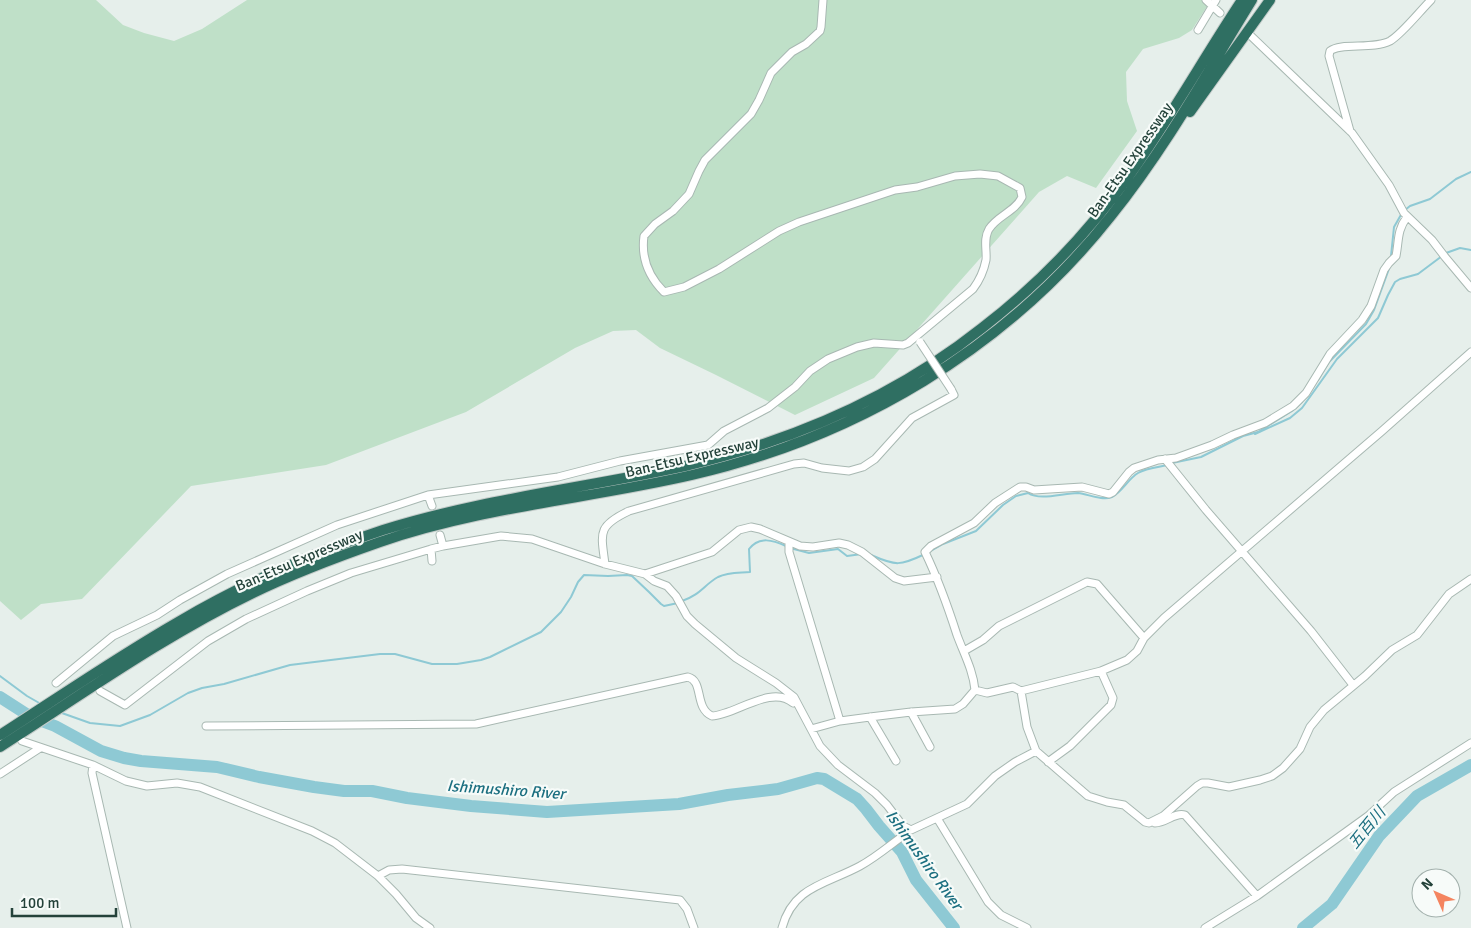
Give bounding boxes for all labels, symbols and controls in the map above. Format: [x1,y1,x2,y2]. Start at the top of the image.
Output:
street label: Ban-Etsu Expressway [1084,99,1176,221]
street label: Ban-Etsu Expressway [624,433,760,481]
street label: Ban-Etsu Expressway [233,525,365,595]
water label: Ishimushiro River [446,776,568,804]
water label: 五百川 [1344,802,1391,853]
water label: Ishimushiro River [881,806,968,916]
north arrow [1411,868,1461,918]
text: N [1418,875,1437,894]
scale bar [12,886,116,918]
text: 100 m [20,894,60,912]

